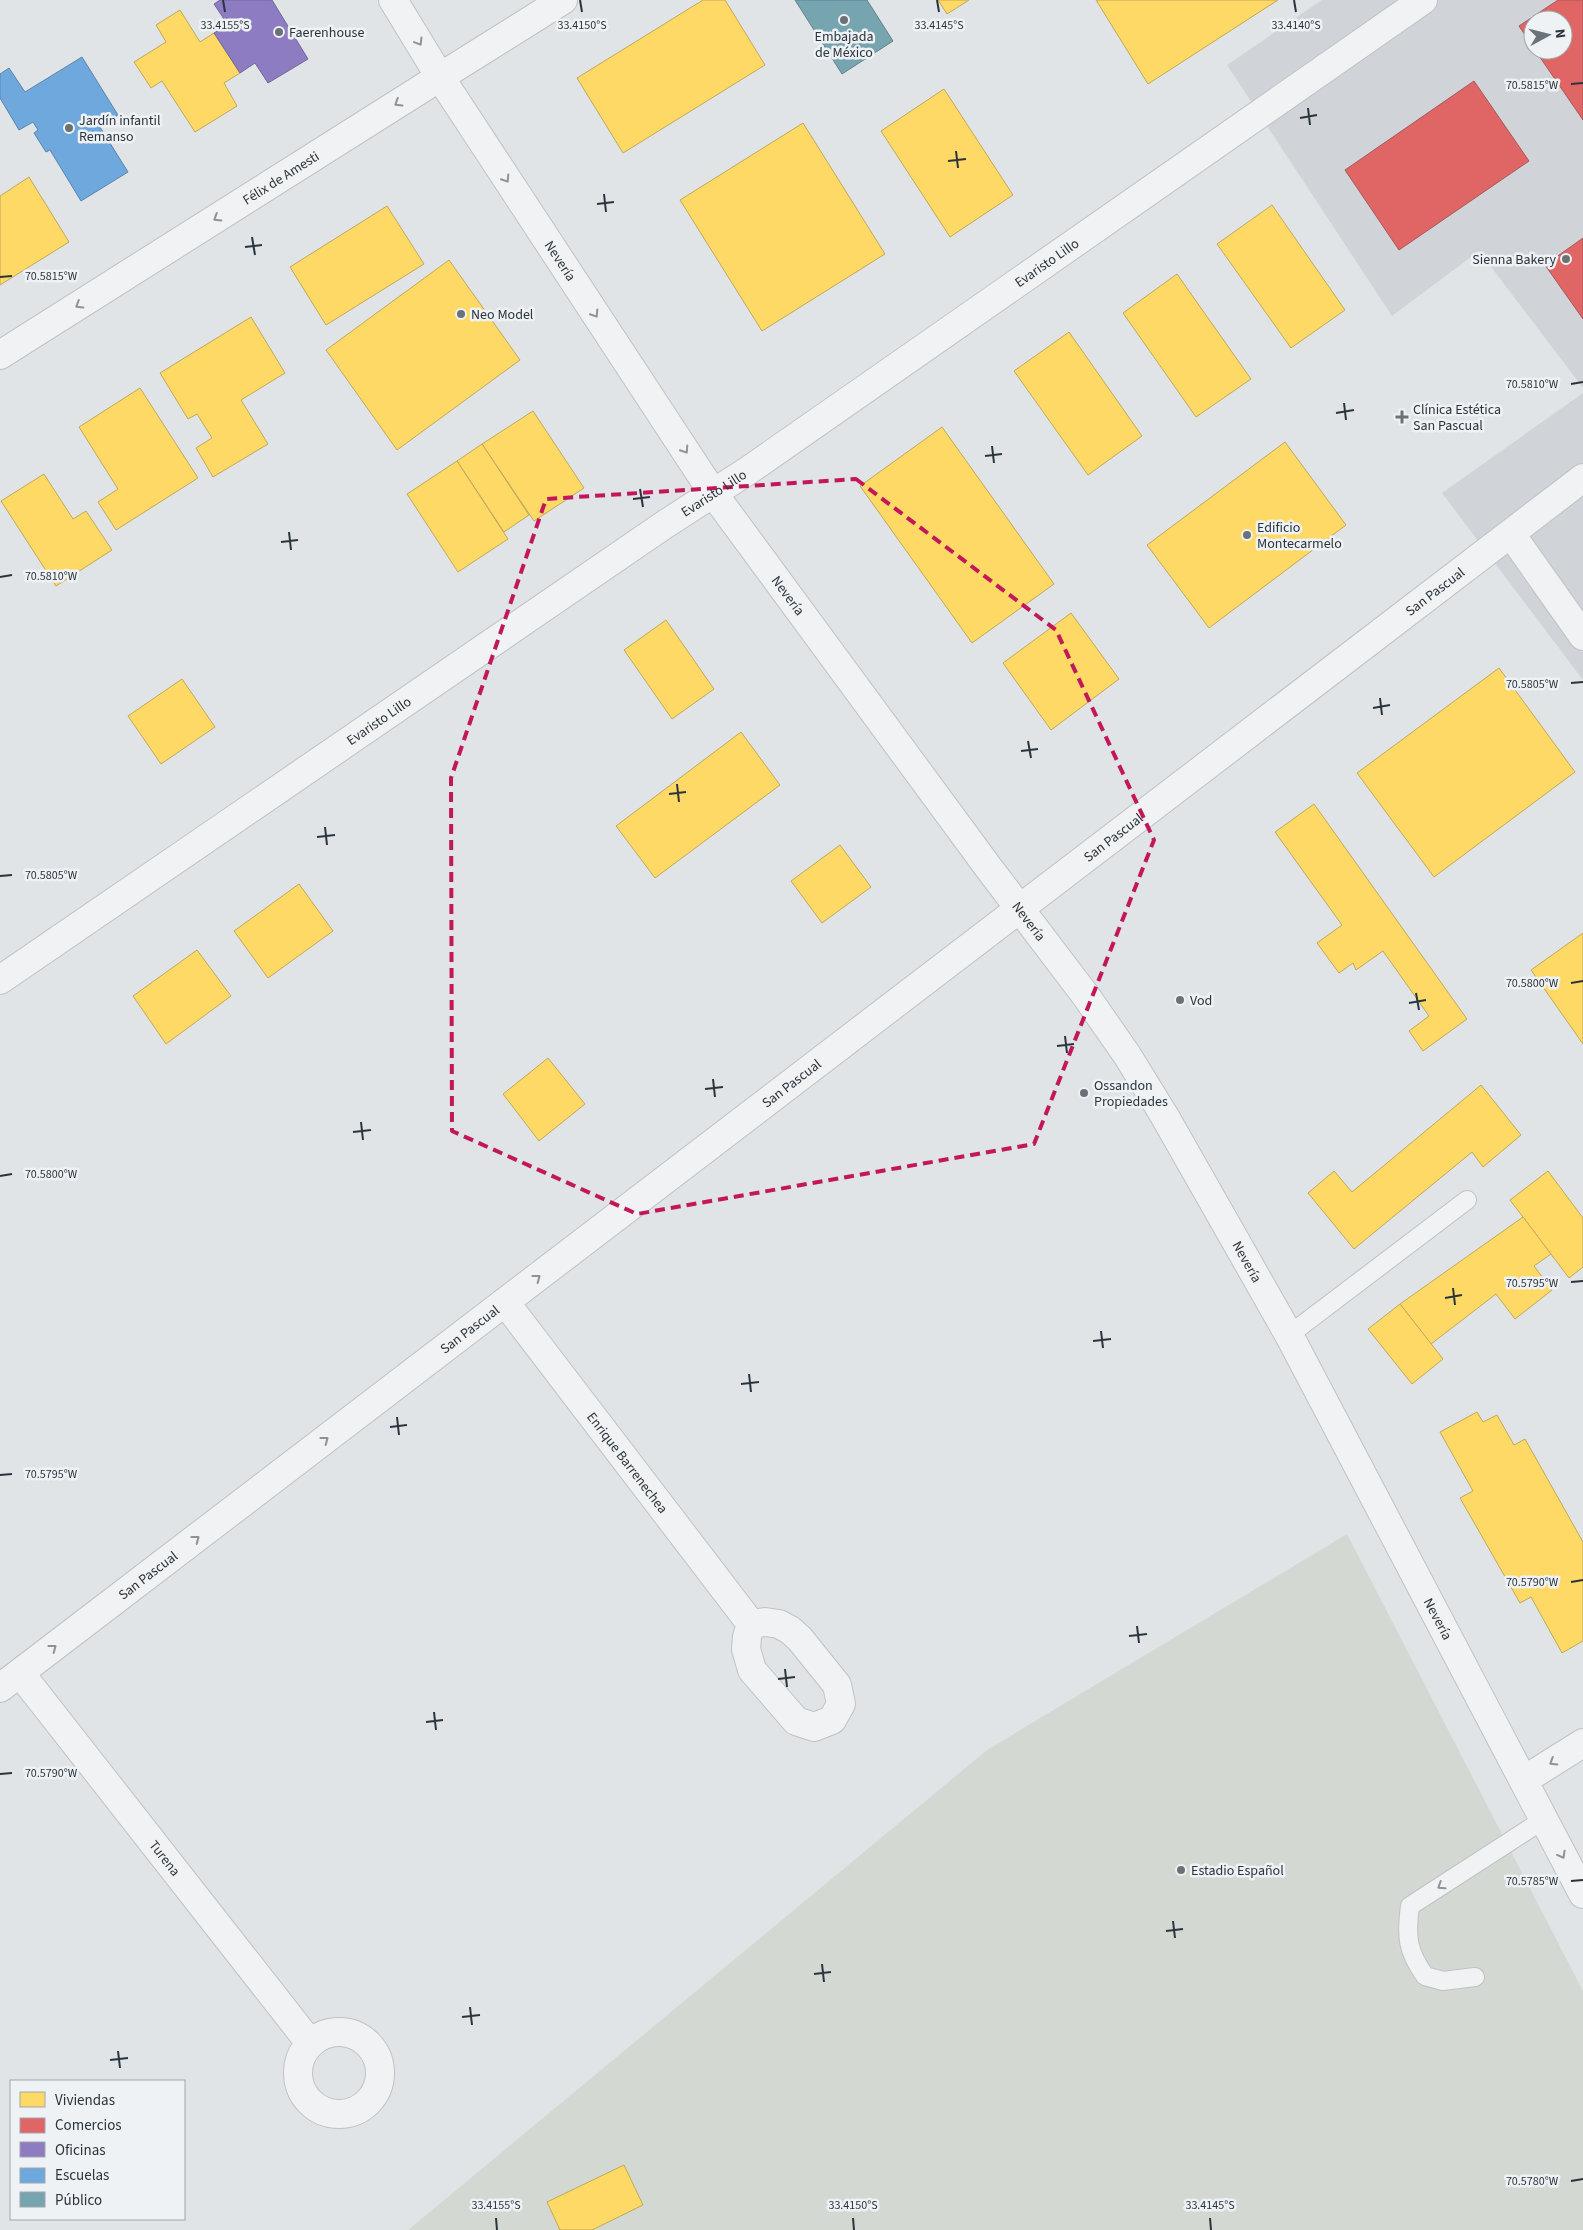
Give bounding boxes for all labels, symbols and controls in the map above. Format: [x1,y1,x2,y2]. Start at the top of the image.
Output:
north arrow [1523,10,1573,60]
marker: Embajada de México [838,14,850,26]
text: 33.4155°S [200,17,250,34]
text: 33.4150°S [557,17,607,34]
text: 33.4145°S [914,17,964,34]
text: 33.4140°S [1271,17,1321,34]
place label: Faerenhouse [289,23,364,43]
marker: Faerenhouse [273,26,285,38]
place label: Embajada de México [815,27,873,63]
text: N [1549,28,1570,39]
one-way arrow [412,36,422,45]
text: 70.5815°W [1506,77,1559,94]
one-way arrow [395,97,404,106]
place label: Jardín infantil Remanso [79,111,161,147]
marker: Jardín infantil Remanso [63,122,75,134]
street label: Félix de Amesti [239,147,323,210]
one-way arrow [500,173,510,182]
one-way arrow [213,211,222,221]
street label: Evaristo Lillo [1011,234,1083,293]
street label: Nevería [539,237,580,286]
place label: Sienna Bakery [1472,250,1556,270]
marker: Sienna Bakery [1560,253,1572,265]
text: 70.5815°W [25,268,78,285]
one-way arrow [76,298,85,308]
place label: Neo Model [471,305,534,325]
marker: Neo Model [455,308,467,320]
one-way arrow [589,309,599,318]
text: 70.5810°W [1506,376,1559,393]
place label: Clínica Estética San Pascual [1413,400,1501,436]
marker: Clínica Estética San Pascual [1395,410,1409,424]
one-way arrow [678,445,688,454]
street label: Evaristo Lillo [677,465,751,522]
place label: Edificio Montecarmelo [1257,518,1342,554]
marker: Edificio Montecarmelo [1241,529,1253,541]
street label: San Pascual [1402,563,1470,621]
text: 70.5810°W [25,568,78,585]
street label: Nevería [766,572,809,620]
text: 70.5805°W [1506,676,1559,693]
street label: Evaristo Lillo [343,692,416,751]
street label: San Pascual [1080,809,1148,867]
text: 70.5805°W [25,867,78,884]
street label: Nevería [1007,898,1050,946]
text: 70.5800°W [1506,975,1559,992]
place label: Vod [1190,991,1212,1011]
marker: Vod [1174,994,1186,1006]
street label: San Pascual [758,1054,826,1113]
place label: Ossandon Propiedades [1094,1076,1168,1112]
marker: Ossandon Propiedades [1078,1087,1090,1099]
text: 70.5800°W [25,1166,78,1183]
street label: Nevería [1227,1238,1266,1287]
one-way arrow [531,1275,540,1283]
text: 70.5795°W [1506,1275,1559,1292]
street label: San Pascual [436,1300,504,1359]
street label: Enrique Barrenechea [582,1408,672,1518]
one-way arrow [319,1437,329,1446]
text: 70.5795°W [25,1466,78,1483]
one-way arrow [190,1536,199,1544]
street label: San Pascual [115,1546,183,1605]
text: 70.5790°W [1506,1574,1559,1591]
street label: Nevería [1418,1595,1457,1644]
one-way arrow [47,1645,57,1654]
one-way arrow [1550,1756,1559,1765]
text: 70.5790°W [25,1765,78,1782]
street label: Turena [144,1836,185,1881]
one-way arrow [1556,1850,1566,1859]
place label: Estadio Español [1191,1861,1284,1881]
marker: Estadio Español [1175,1864,1187,1876]
text: 70.5785°W [1506,1873,1559,1890]
one-way arrow [1437,1879,1446,1889]
legend [10,2080,185,2220]
text: Viviendas [55,2090,115,2111]
text: Comercios [55,2115,122,2136]
text: Oficinas [55,2140,106,2161]
text: Escuelas [55,2165,109,2186]
text: 70.5780°W [1506,2173,1559,2190]
text: Público [55,2190,102,2211]
text: 33.4155°S [471,2197,521,2214]
text: 33.4150°S [828,2197,878,2214]
text: 33.4145°S [1185,2197,1235,2214]

